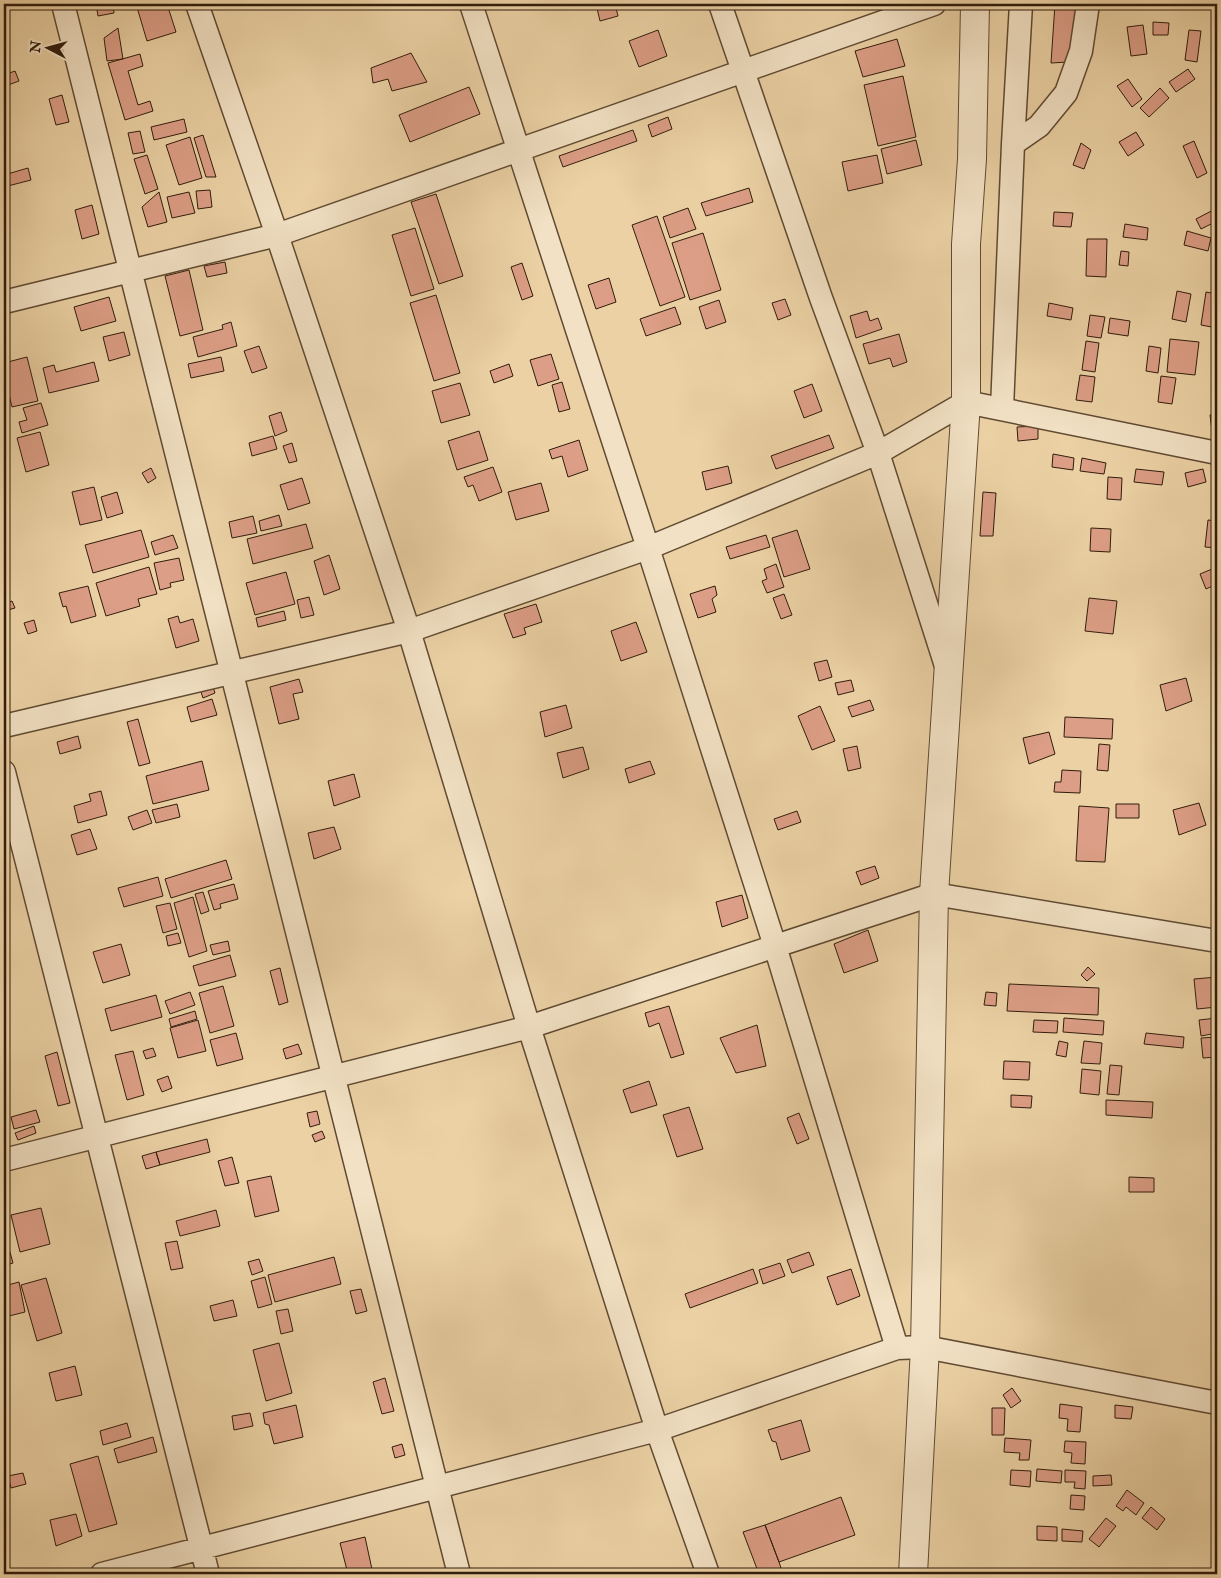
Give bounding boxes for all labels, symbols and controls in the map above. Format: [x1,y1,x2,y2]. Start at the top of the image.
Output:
north arrow [22,22,72,72]
text: N [26,40,46,55]

